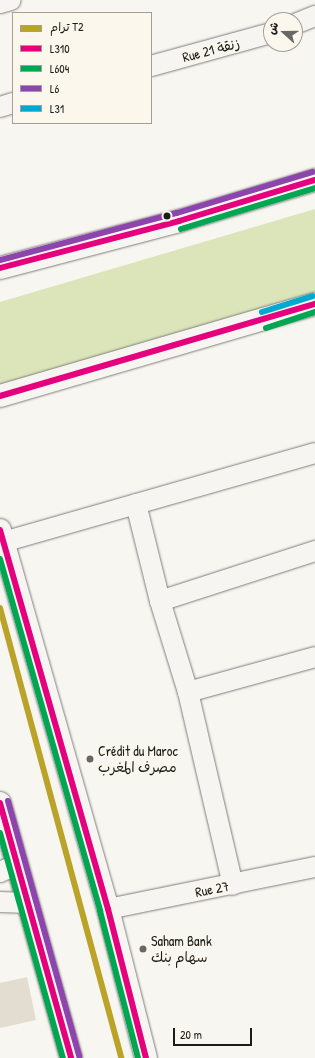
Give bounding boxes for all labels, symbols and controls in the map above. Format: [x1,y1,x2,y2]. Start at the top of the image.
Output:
legend [12,12,152,124]
north arrow [263,12,303,52]
text: ترام T2 [50,18,84,35]
text: ش [264,20,281,36]
street label: Rue 21 زنقة [181,34,241,66]
text: L310 [50,40,70,57]
text: L604 [50,60,69,77]
text: L6 [50,80,59,97]
text: L31 [50,100,64,117]
unlabelled marker [162,211,172,221]
place label: Crédit du Maroc مصرف المغرب [98,743,178,776]
marker: Crédit du Maroc مصرف المغرب [85,754,95,764]
street label: Rue 27 [194,877,230,901]
place label: Saham Bank سهام بنك [151,933,212,966]
marker: Saham Bank سهام بنك [138,944,148,954]
scale bar [175,1020,254,1046]
text: 20 m [180,1026,202,1043]

